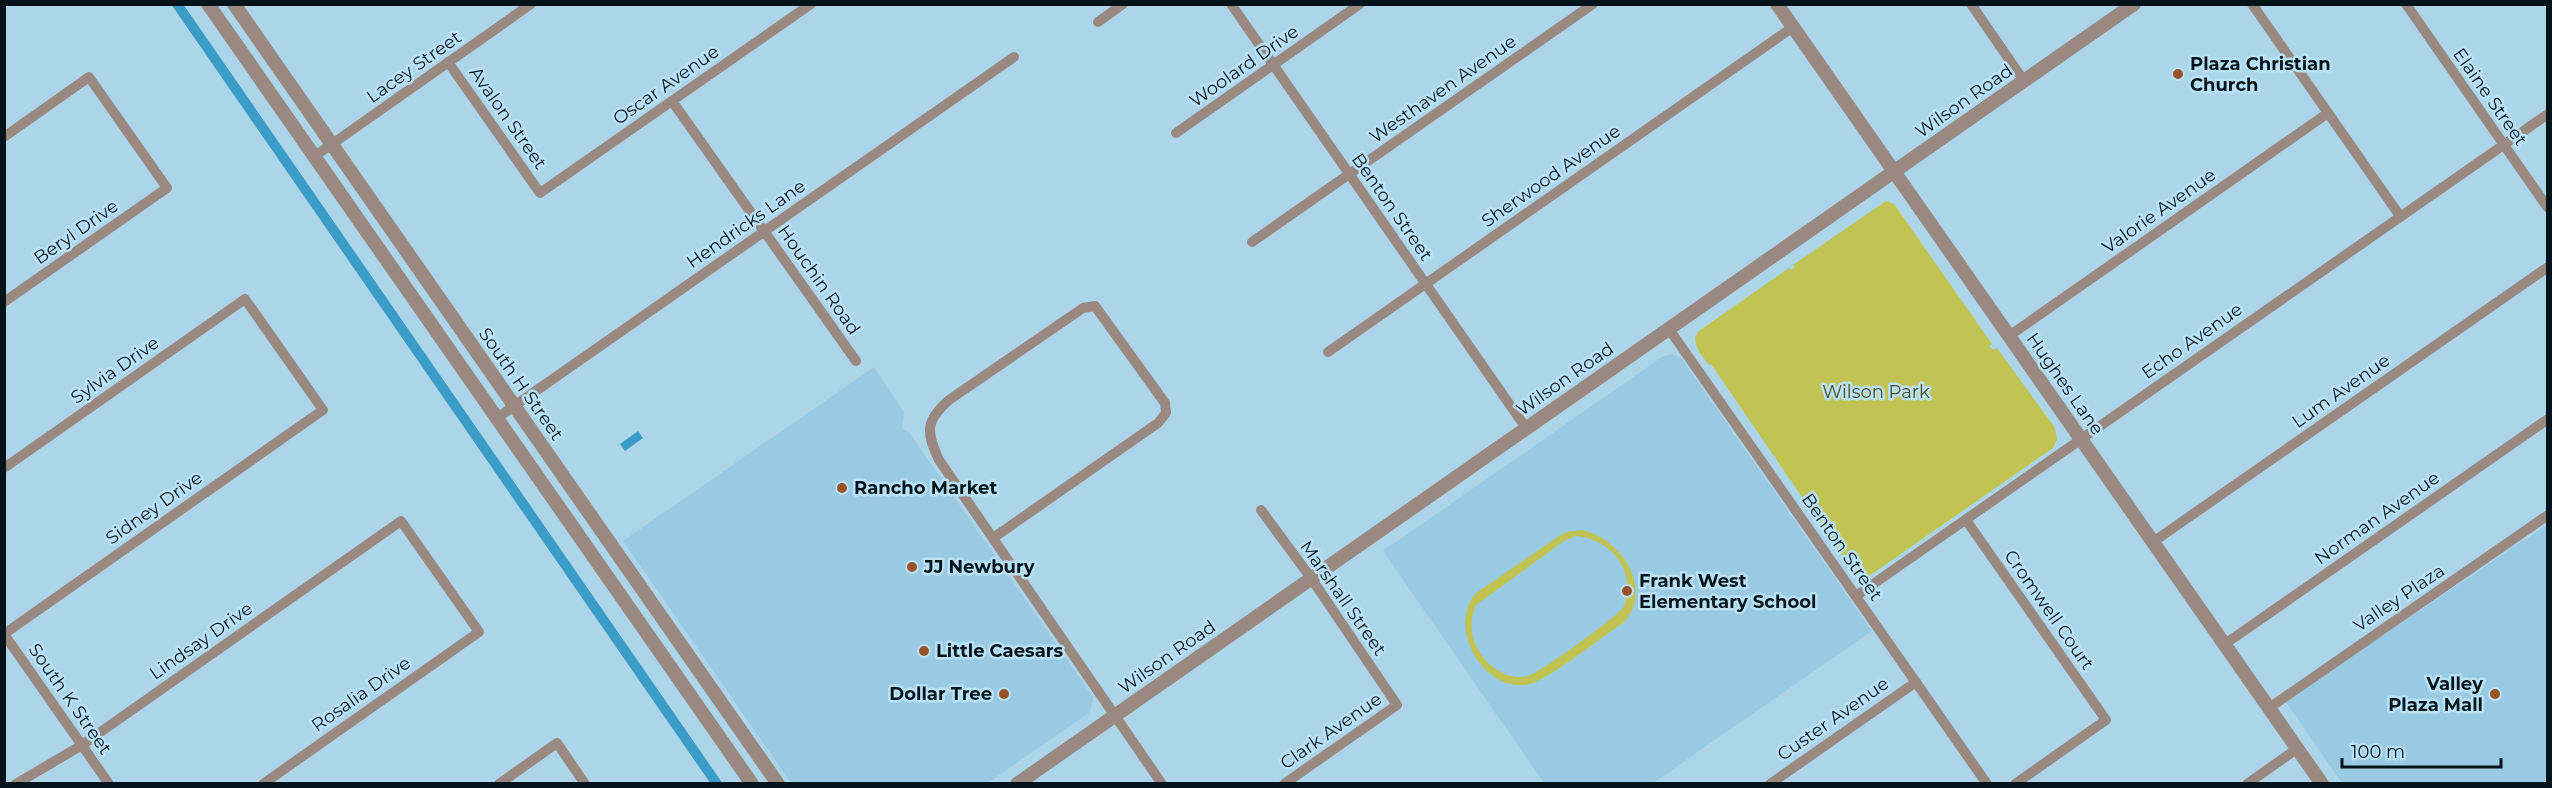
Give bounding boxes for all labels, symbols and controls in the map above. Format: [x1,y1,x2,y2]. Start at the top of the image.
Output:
street label: Woolard Drive [1185,20,1303,112]
street label: Lacey Street [362,26,466,108]
street label: Westhaven Avenue [1366,30,1521,148]
street label: Oscar Avenue [609,40,723,130]
street label: Elaine Street [2448,44,2532,150]
place label: Plaza Christian Church [2190,53,2331,96]
street label: Wilson Road [1911,59,2017,143]
street label: Avalon Street [465,63,551,173]
marker: Plaza Christian Church [2171,67,2185,81]
street label: Sherwood Avenue [1477,120,1625,232]
street label: Benton Street [1347,149,1437,265]
street label: Valorie Avenue [2098,164,2220,258]
street label: Hendricks Lane [682,175,810,273]
street label: Beryl Drive [30,195,123,269]
street label: Houchin Road [773,221,865,339]
street label: Echo Avenue [2137,298,2247,384]
street label: South H Street [474,323,568,445]
street label: Hughes Lane [2022,329,2108,440]
street label: Sylvia Drive [67,331,163,408]
street label: Wilson Road [1512,337,1618,421]
street label: Lum Avenue [2288,349,2394,433]
park label: Wilson Park [1822,381,1930,403]
street label: Sidney Drive [102,467,207,549]
street label: Norman Avenue [2310,467,2444,569]
place label: Rancho Market [854,477,997,499]
marker: Rancho Market [835,481,849,495]
street label: Benton Street [1797,489,1887,605]
street label: Marshall Street [1295,536,1391,660]
street label: Cromwell Court [1999,546,2099,674]
place label: JJ Newbury [923,556,1035,578]
street label: Valley Plaza [2349,559,2449,637]
marker: JJ Newbury [905,560,919,574]
place label: Frank West Elementary School [1639,570,1816,613]
marker: Frank West Elementary School [1620,584,1634,598]
street label: Lindsay Drive [145,597,257,685]
street label: Wilson Road [1114,615,1220,699]
street label: South K Street [24,639,116,759]
place label: Little Caesars [936,640,1064,662]
marker: Little Caesars [917,644,931,658]
street label: Rosalia Drive [307,652,415,736]
street label: Custer Avenue [1773,672,1893,766]
place label: Valley Plaza Mall [2388,673,2483,716]
place label: Dollar Tree [889,683,992,705]
marker: Dollar Tree [997,687,1011,701]
marker: Valley Plaza Mall [2488,687,2502,701]
street label: Clark Avenue [1276,688,1386,774]
scale bar [2342,731,2501,769]
text: 100 m [2351,741,2405,763]

